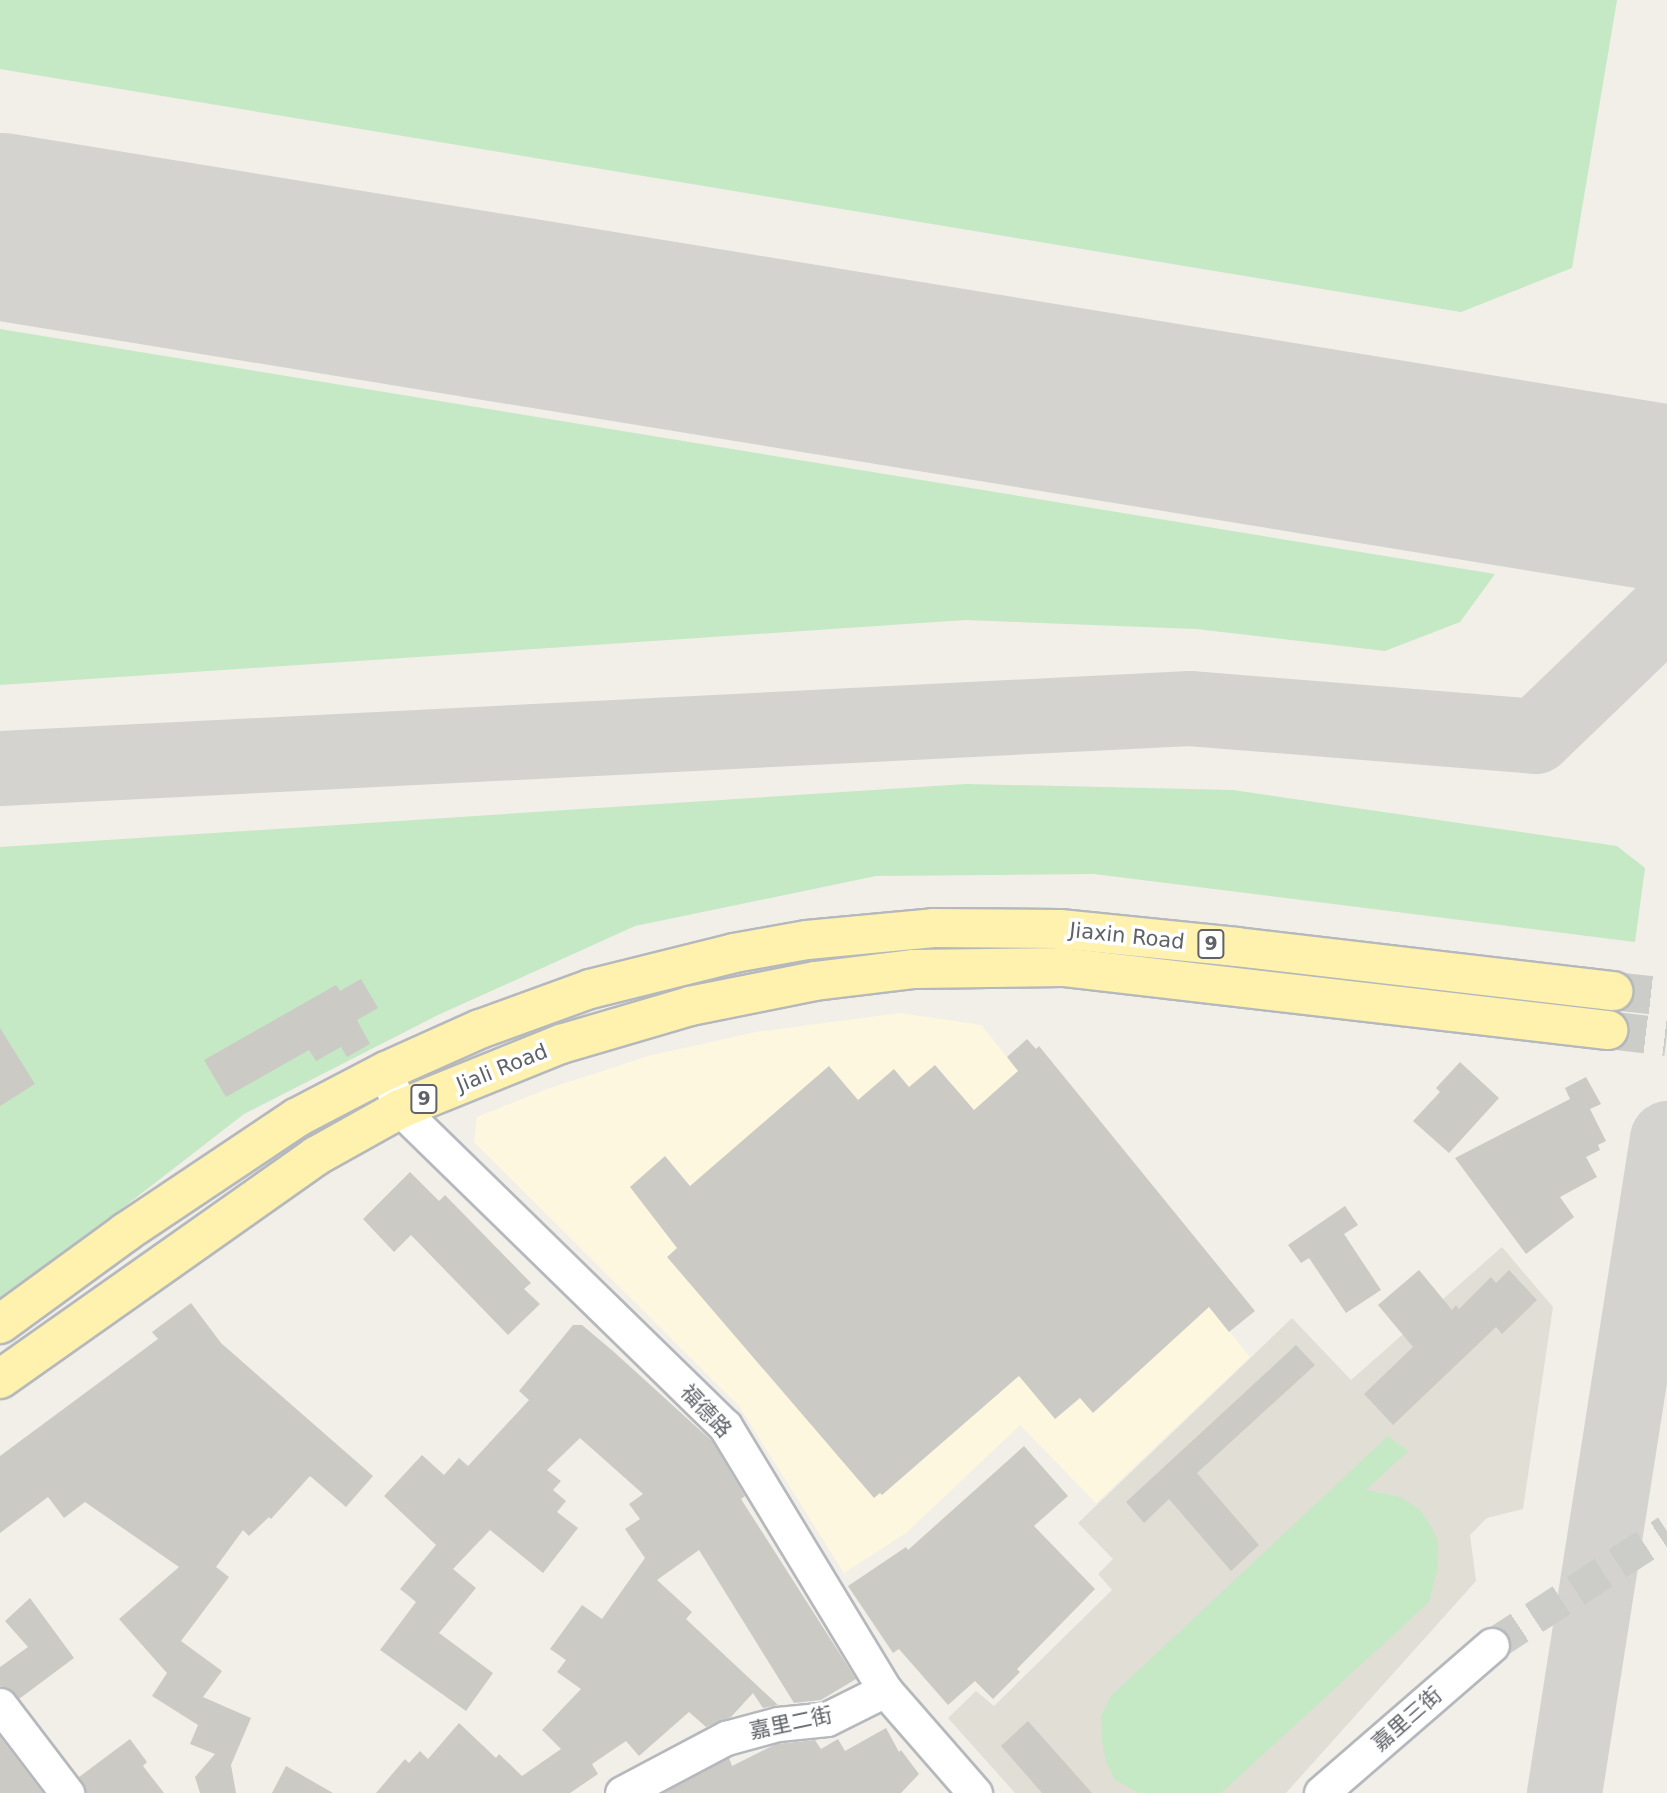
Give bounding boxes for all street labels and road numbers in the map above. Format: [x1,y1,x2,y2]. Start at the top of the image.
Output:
street label: Jiaxin Road [1068,917,1186,955]
road number: 9 [1197,928,1225,960]
street label: Jiali Road [453,1038,551,1098]
road number: 9 [410,1084,438,1114]
street label: 福德路 [675,1379,737,1443]
street label: 嘉里三街 [1367,1682,1447,1756]
street label: 嘉里二街 [747,1702,835,1744]

